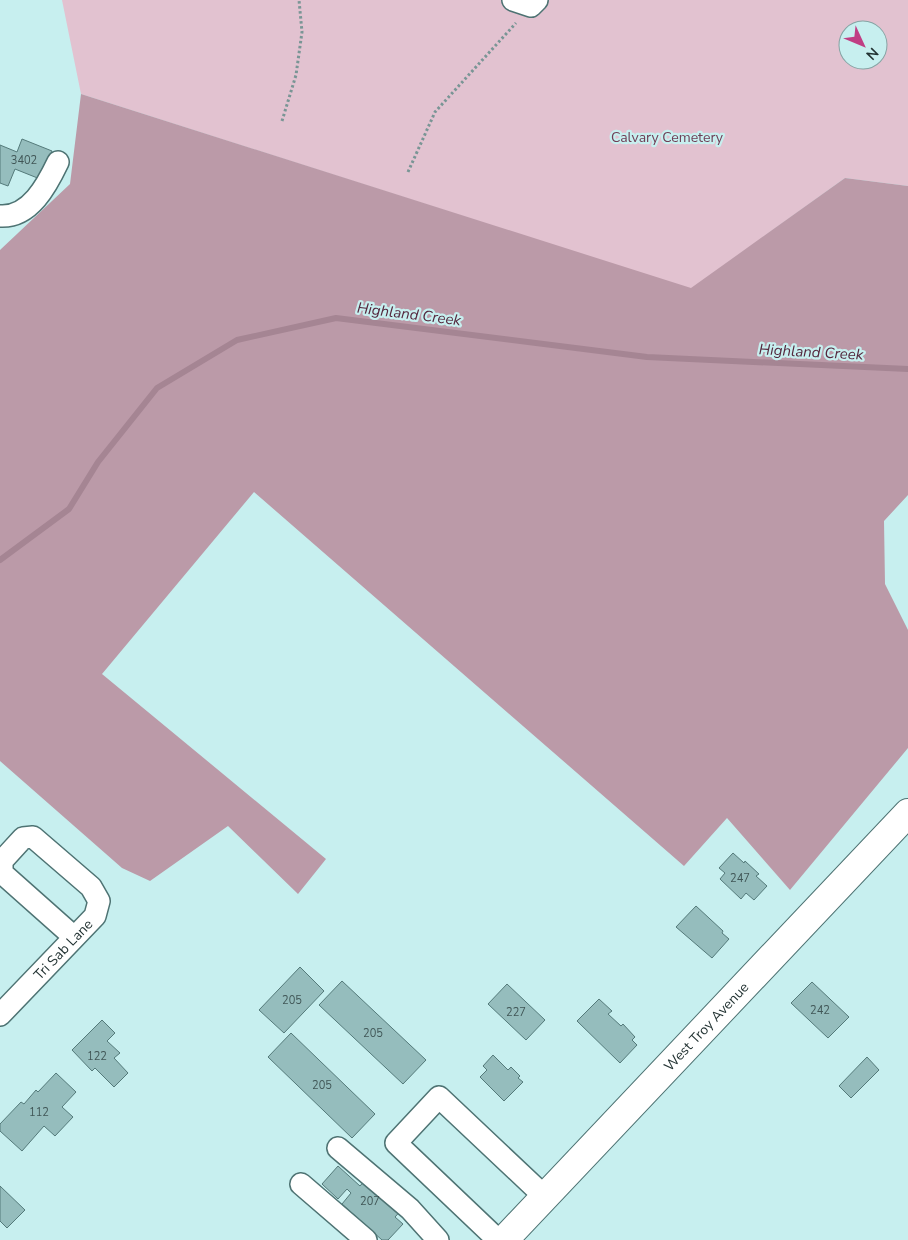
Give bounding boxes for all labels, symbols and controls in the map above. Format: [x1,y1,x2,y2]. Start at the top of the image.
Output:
north arrow [838,20,888,70]
text: N [862,43,882,64]
park label: Calvary Cemetery [611,128,724,147]
house number: 3402 [11,153,37,168]
water label: Highland Creek [356,298,463,330]
water label: Highland Creek [758,339,864,365]
house number: 247 [730,871,750,886]
street label: Tri Sab Lane [29,915,97,984]
street label: West Troy Avenue [659,978,753,1075]
house number: 205 [282,993,302,1008]
house number: 242 [810,1003,830,1018]
house number: 227 [506,1005,526,1020]
house number: 205 [363,1026,383,1041]
house number: 122 [87,1049,107,1064]
house number: 205 [312,1078,332,1093]
house number: 112 [29,1105,49,1120]
house number: 207 [360,1194,380,1209]

